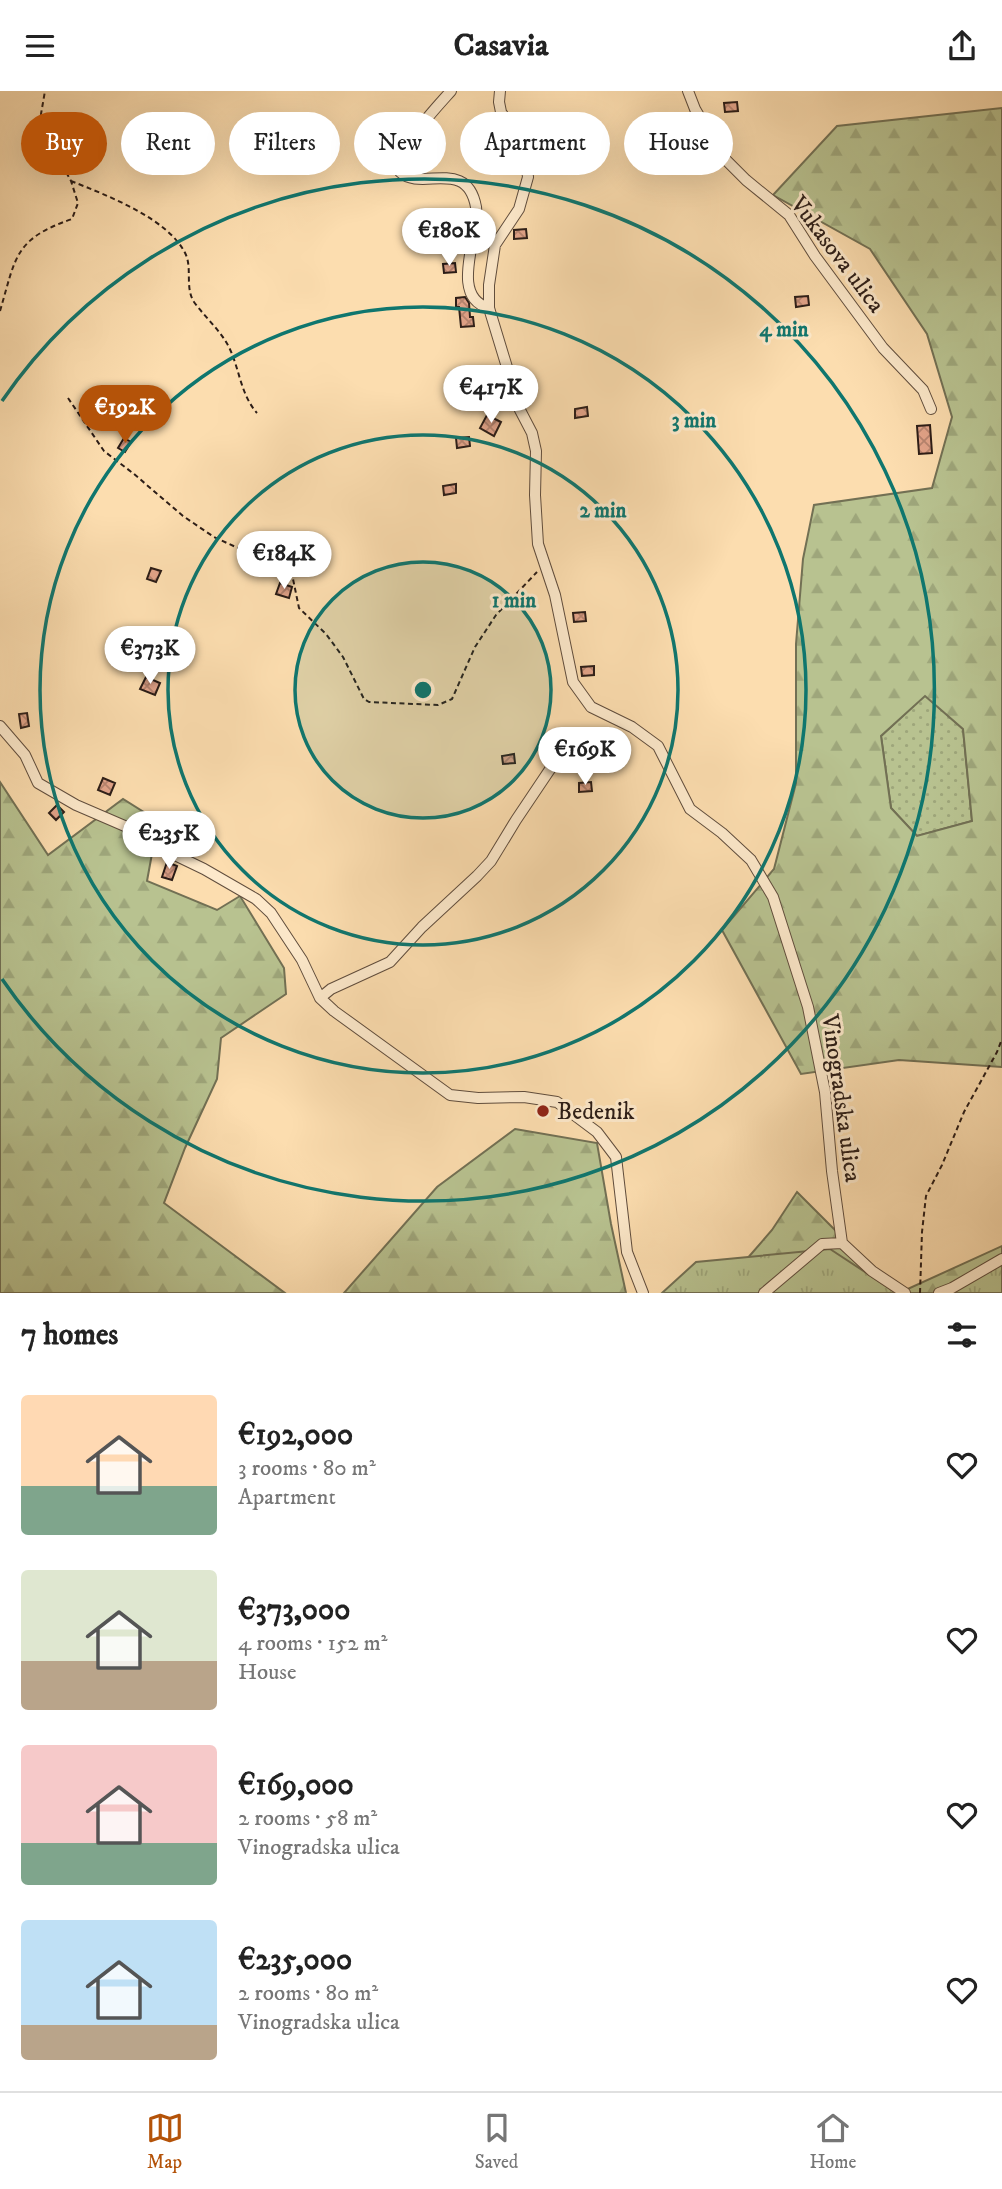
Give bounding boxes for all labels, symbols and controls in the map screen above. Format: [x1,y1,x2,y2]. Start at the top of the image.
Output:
text: Casavia [454,26,548,66]
icon: menu [21,27,59,65]
icon: share [943,27,981,65]
chip: Buy [21,112,107,175]
chip: Rent [121,112,215,175]
chip: Filters [229,112,340,175]
chip: New [354,112,446,175]
chip: Apartment [460,112,610,175]
chip: House [624,112,733,175]
street label: Vukasova ulica [783,189,891,320]
pin: €180K [400,209,498,268]
text: €180K [418,216,480,245]
text: 4 min [760,317,809,343]
pin: €417K [442,365,540,425]
text: €417K [459,373,523,402]
pin: €192K [76,385,174,445]
text: €192K [95,393,155,422]
text: 3 min [672,408,717,434]
text: 2 min [580,498,628,524]
pin: €184K [235,531,333,591]
text: €184K [253,539,315,568]
text: 1 min [492,588,537,614]
pin: €373K [101,627,199,686]
text: €373K [121,634,179,663]
centre of rings [411,678,435,702]
pin: €169K [536,727,634,787]
text: €169K [554,735,616,764]
pin: €235K [120,811,218,871]
text: €235K [139,819,199,848]
street label: Vinogradska ulica [814,1011,868,1185]
place label: Bedenik [557,1097,635,1127]
marker: Bedenik [535,1103,551,1119]
icon: filters [943,1316,981,1354]
text: 7 homes [21,1317,118,1354]
text: €192,000 [238,1417,353,1454]
icon: home [77,1423,161,1507]
icon: heart [943,1446,981,1484]
text: 3 rooms · 80 m² [238,1454,376,1483]
text: Apartment [238,1483,336,1512]
text: €373,000 [238,1592,350,1629]
icon: home [77,1598,161,1682]
icon: heart [943,1621,981,1659]
text: 4 rooms · 152 m² [238,1629,387,1658]
text: House [238,1658,296,1687]
text: €169,000 [238,1767,354,1804]
icon: home [77,1773,161,1857]
icon: heart [943,1796,981,1834]
text: 2 rooms · 58 m² [238,1804,377,1833]
text: Vinogradska ulica [238,1833,400,1862]
text: €235,000 [238,1942,352,1979]
icon: home [77,1948,161,2032]
icon: heart [943,1971,981,2009]
text: 2 rooms · 80 m² [238,1979,378,2008]
text: Vinogradska ulica [238,2008,400,2037]
tab: Map [146,2109,184,2174]
tab: Saved [475,2109,518,2174]
tab: Home [809,2109,856,2174]

